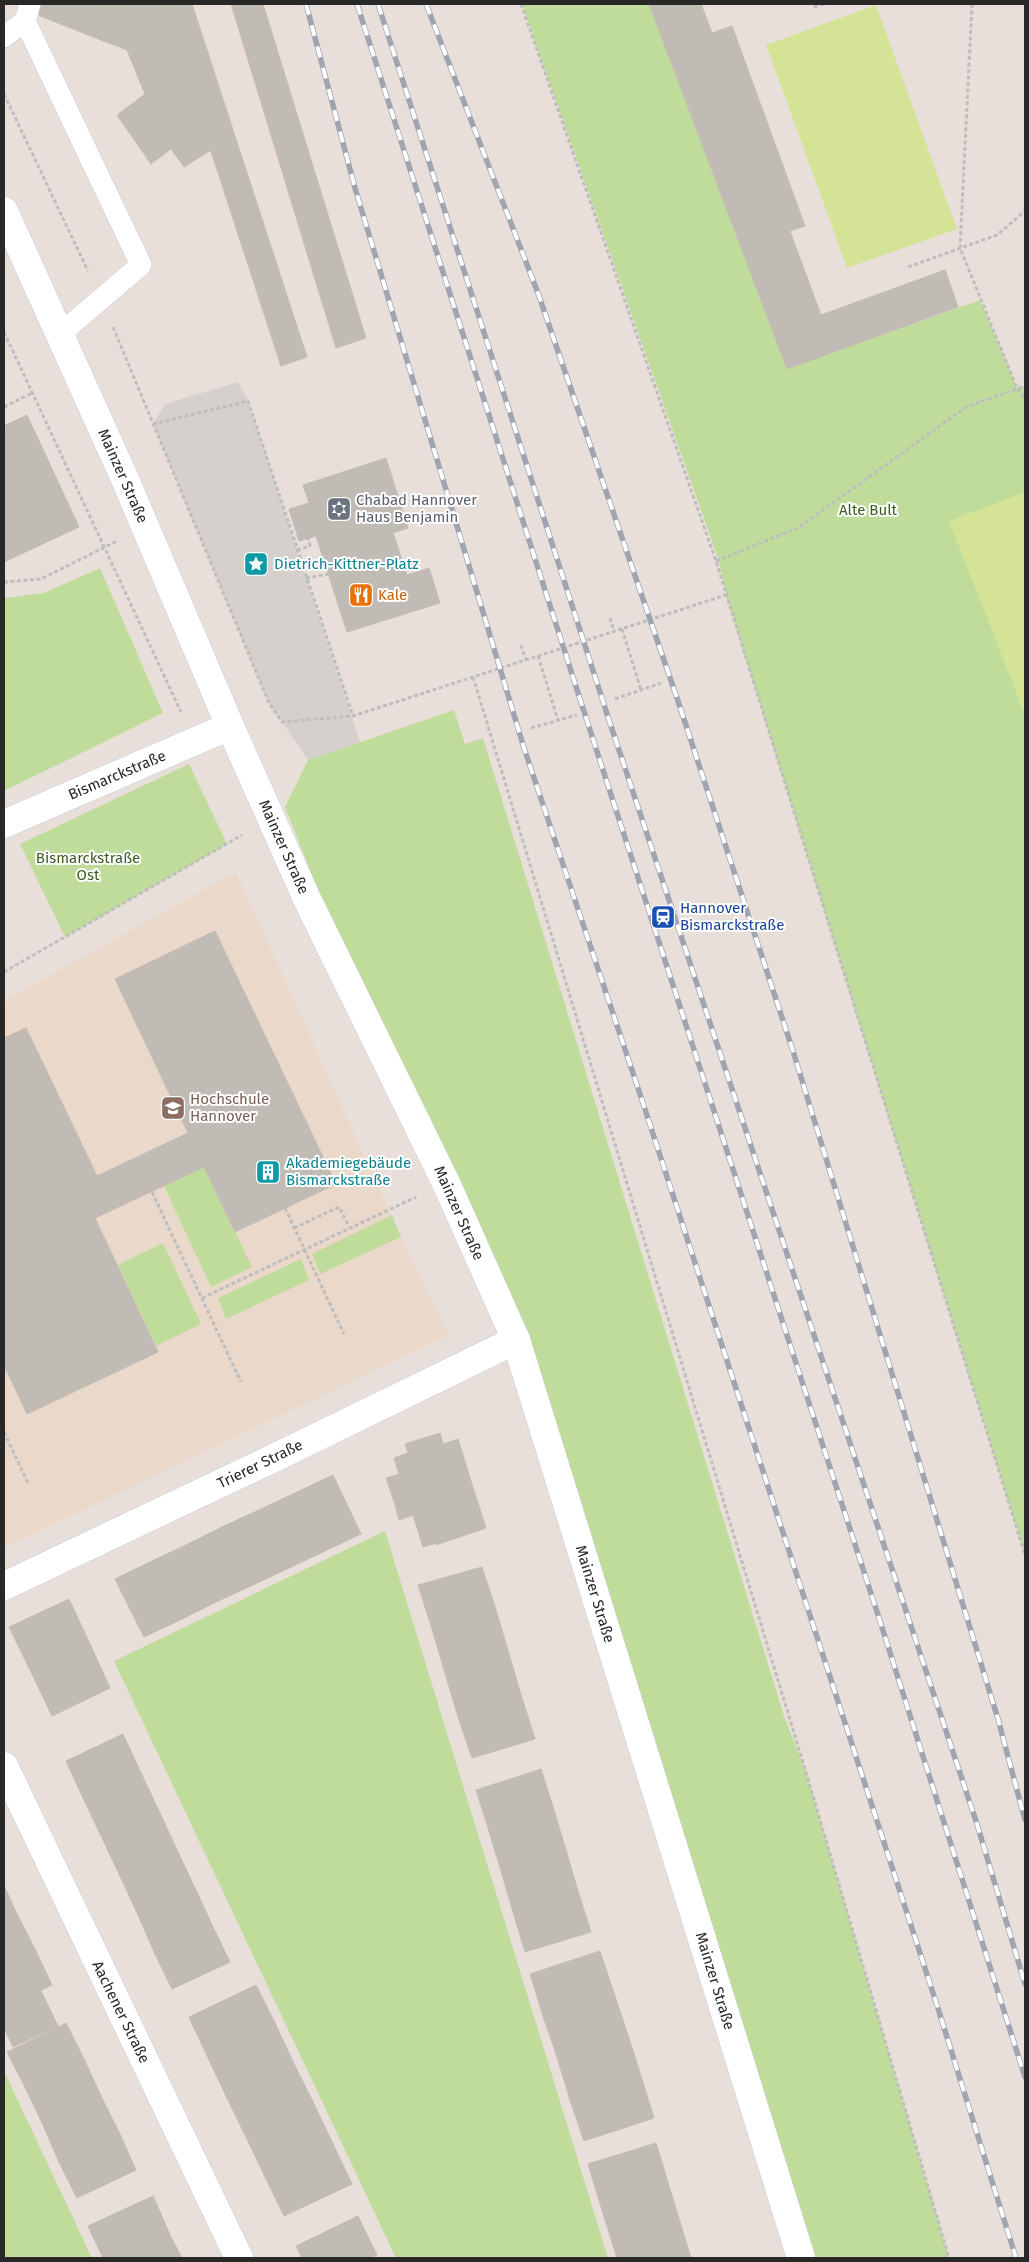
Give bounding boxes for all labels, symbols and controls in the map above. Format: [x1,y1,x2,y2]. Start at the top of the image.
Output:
street label: Mainzer Straße [94,426,152,526]
place label: Chabad Hannover Haus Benjamin [356,491,477,526]
synagogue icon: Chabad Hannover Haus Benjamin [326,496,352,522]
park label: Alte Bult [839,501,898,519]
place icon: Dietrich-Kittner-Platz [243,551,269,577]
place label: Dietrich-Kittner-Platz [274,555,419,573]
restaurant icon: Kale [348,582,374,608]
place label: Kale [378,586,407,604]
street label: Bismarckstraße [65,746,169,804]
street label: Mainzer Straße [255,797,313,897]
park label: Bismarckstraße Ost [36,849,140,884]
place label: Hannover Bismarckstraße [680,899,784,934]
station icon: Hannover Bismarckstraße [650,904,676,930]
place label: Hochschule Hannover [190,1090,269,1125]
school or university icon: Hochschule Hannover [160,1095,186,1121]
place label: Akademiegebäude Bismarckstraße [286,1154,411,1189]
building icon: Akademiegebäude Bismarckstraße [255,1159,281,1185]
street label: Mainzer Straße [430,1163,488,1263]
street label: Trierer Straße [214,1436,306,1492]
street label: Mainzer Straße [572,1543,618,1645]
street label: Mainzer Straße [692,1930,738,2032]
street label: Aachener Straße [88,1958,154,2066]

